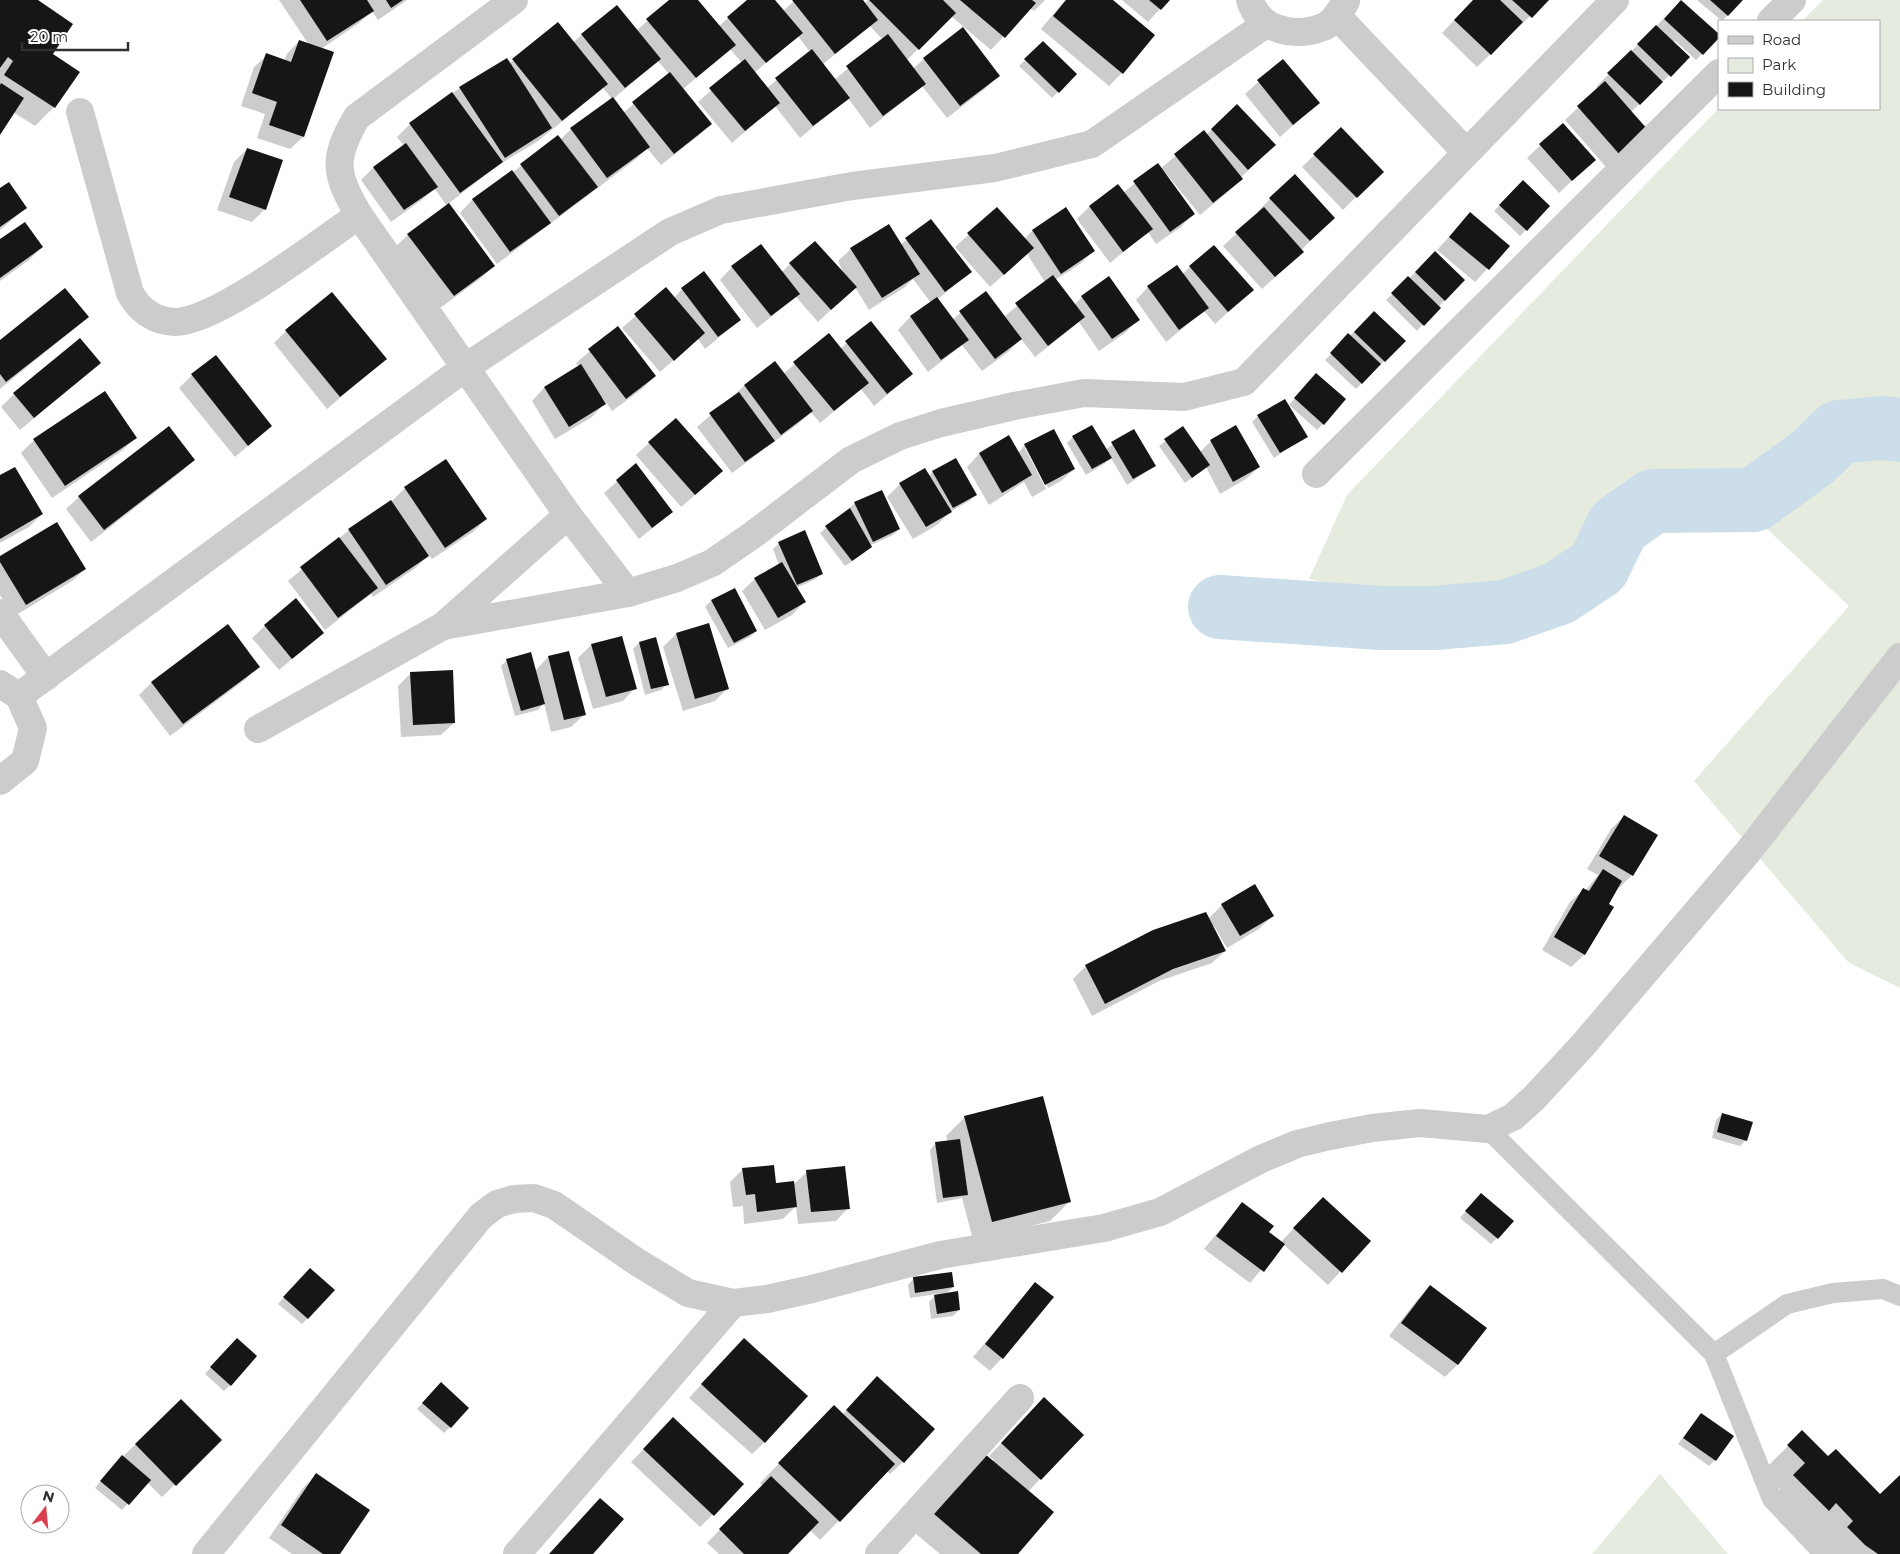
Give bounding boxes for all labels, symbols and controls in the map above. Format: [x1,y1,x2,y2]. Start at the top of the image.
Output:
scale bar [22,20,129,52]
legend [1718,20,1880,110]
text: 20 m [30,27,68,46]
text: Road [1762,30,1801,49]
text: Park [1762,55,1796,74]
text: Building [1762,80,1826,99]
north arrow [20,1484,70,1534]
text: N [41,1486,57,1507]

